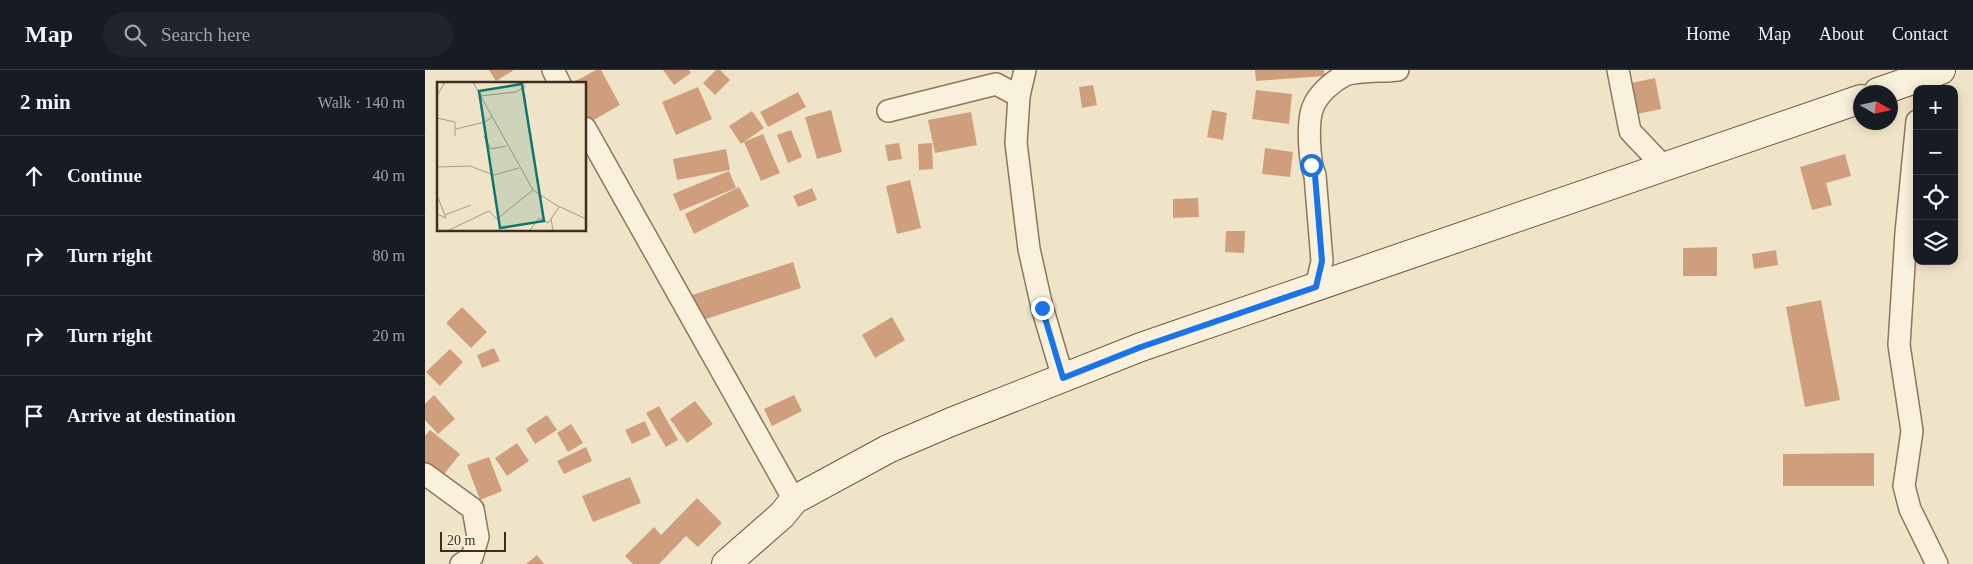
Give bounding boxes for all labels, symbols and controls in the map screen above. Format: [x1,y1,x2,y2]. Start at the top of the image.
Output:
search box [103,12,453,57]
text: Map [25,21,73,47]
icon: search [121,21,149,49]
text: Search here [161,24,250,45]
text: Home [1686,24,1730,44]
text: Map [1758,24,1791,44]
text: About [1819,24,1864,44]
text: Contact [1892,24,1948,44]
inset map [437,82,586,231]
north arrow [1853,85,1898,130]
map controls [1913,85,1958,265]
button: + [1913,85,1958,130]
text: 2 min [20,90,71,114]
text: Walk · 140 m [318,94,405,111]
button: − [1913,130,1958,175]
route start [1300,154,1323,177]
icon: ahead [20,162,48,190]
text: Continue [67,165,142,186]
text: 40 m [373,167,405,184]
button: locate [1913,175,1958,220]
button: layers [1913,220,1958,265]
icon: right [20,242,48,270]
text: Turn right [67,245,152,266]
text: 80 m [373,247,405,264]
route end [1031,297,1054,320]
icon: right [20,322,48,350]
text: Turn right [67,325,152,346]
text: 20 m [373,327,405,344]
icon: arrive [20,402,48,430]
text: Arrive at destination [67,405,236,426]
scale bar [440,529,506,552]
text: 20 m [447,533,475,548]

